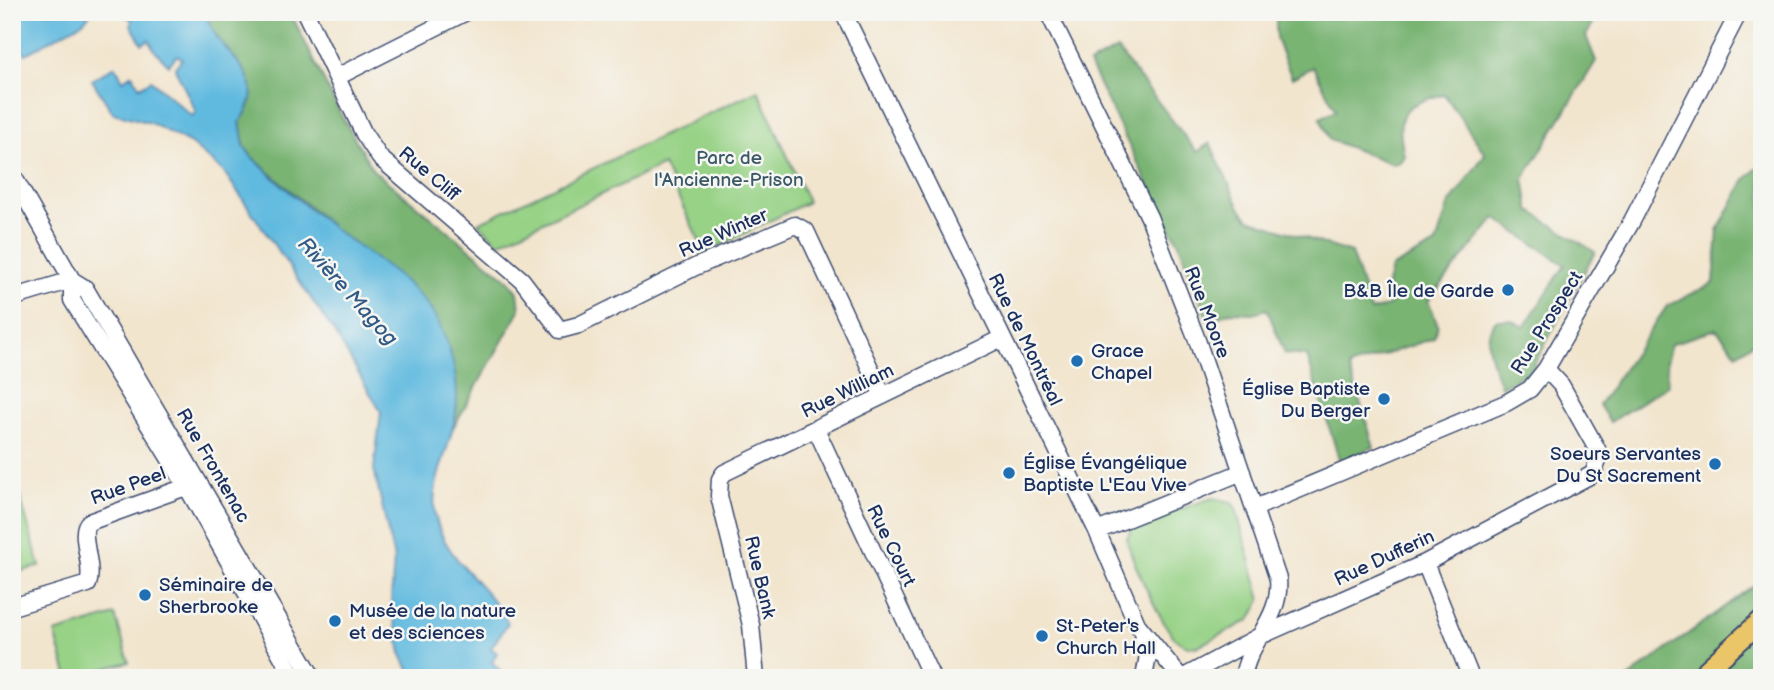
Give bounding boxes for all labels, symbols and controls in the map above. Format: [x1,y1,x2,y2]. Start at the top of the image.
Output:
street label: Rue Cliff [394,142,465,207]
park label: Parc de l'Ancienne-Prison [654,147,804,192]
street label: Rue Winter [676,203,773,263]
water label: Rivière Magog [292,232,403,351]
street label: Rue Moore [1179,264,1235,362]
street label: Rue Prospect [1506,267,1588,379]
street label: Rue de Montréal [983,270,1067,410]
place label: B&B Île de Garde [1343,279,1494,303]
marker: B&B Île de Garde [1500,282,1516,298]
place label: Grace Chapel [1091,340,1152,385]
marker: Grace Chapel [1069,353,1085,369]
street label: Rue William [798,359,898,424]
place label: Église Baptiste Du Berger [1242,377,1371,423]
marker: Église Baptiste Du Berger [1376,391,1392,407]
street label: Rue Frontenac [171,405,255,527]
place label: Soeurs Servantes Du St Sacrement [1550,443,1701,488]
place label: Église Évangélique Baptiste L'Eau Vive [1023,451,1187,497]
marker: Soeurs Servantes Du St Sacrement [1707,456,1723,472]
street label: Rue Peel [88,462,169,511]
marker: Église Évangélique Baptiste L'Eau Vive [1001,465,1017,481]
street label: Rue Court [861,501,920,590]
street label: Rue Dufferin [1331,525,1438,592]
street label: Rue Bank [739,534,780,622]
place label: Séminaire de Sherbrooke [159,574,273,619]
marker: Séminaire de Sherbrooke [137,587,153,603]
place label: Musée de la nature et des sciences [349,600,516,645]
marker: Musée de la nature et des sciences [327,613,343,629]
place label: St-Peter's Church Hall [1056,615,1156,660]
marker: St-Peter's Church Hall [1034,628,1050,644]

